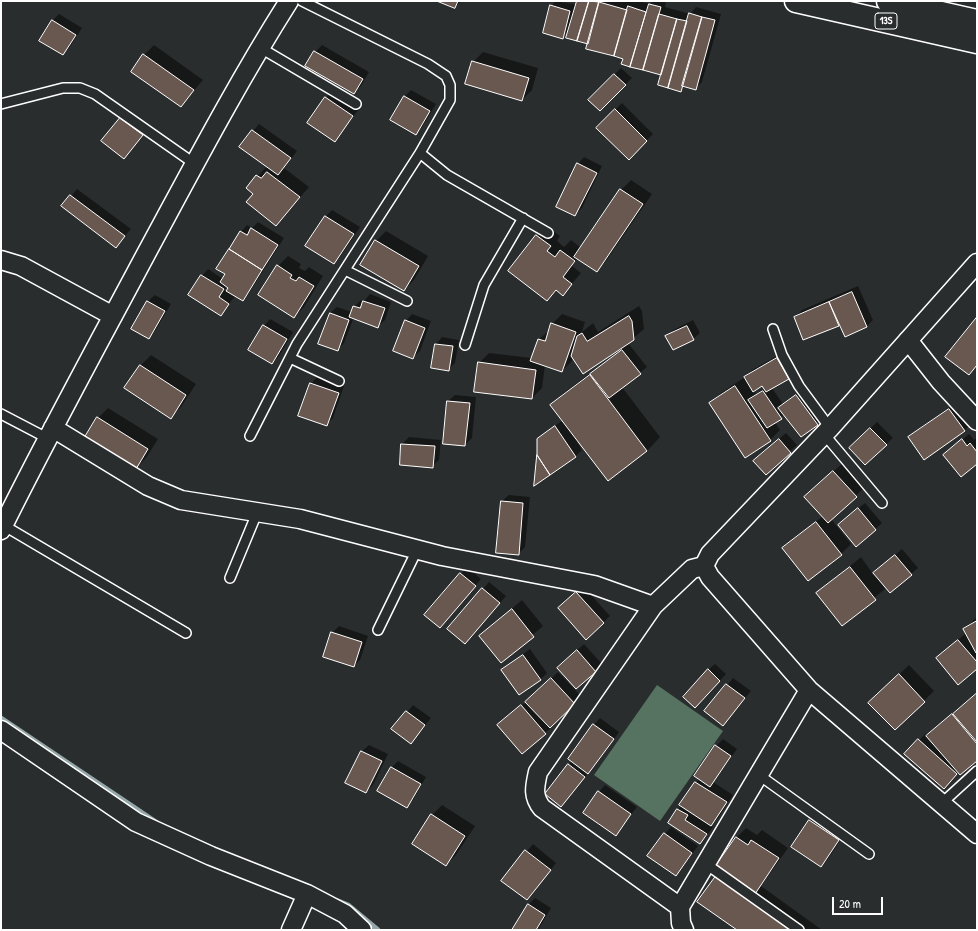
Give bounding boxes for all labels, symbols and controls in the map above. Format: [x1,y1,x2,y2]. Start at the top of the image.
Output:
road number: 13S [875,13,897,29]
scale bar [834,889,885,915]
text: 20 m [839,895,861,912]

